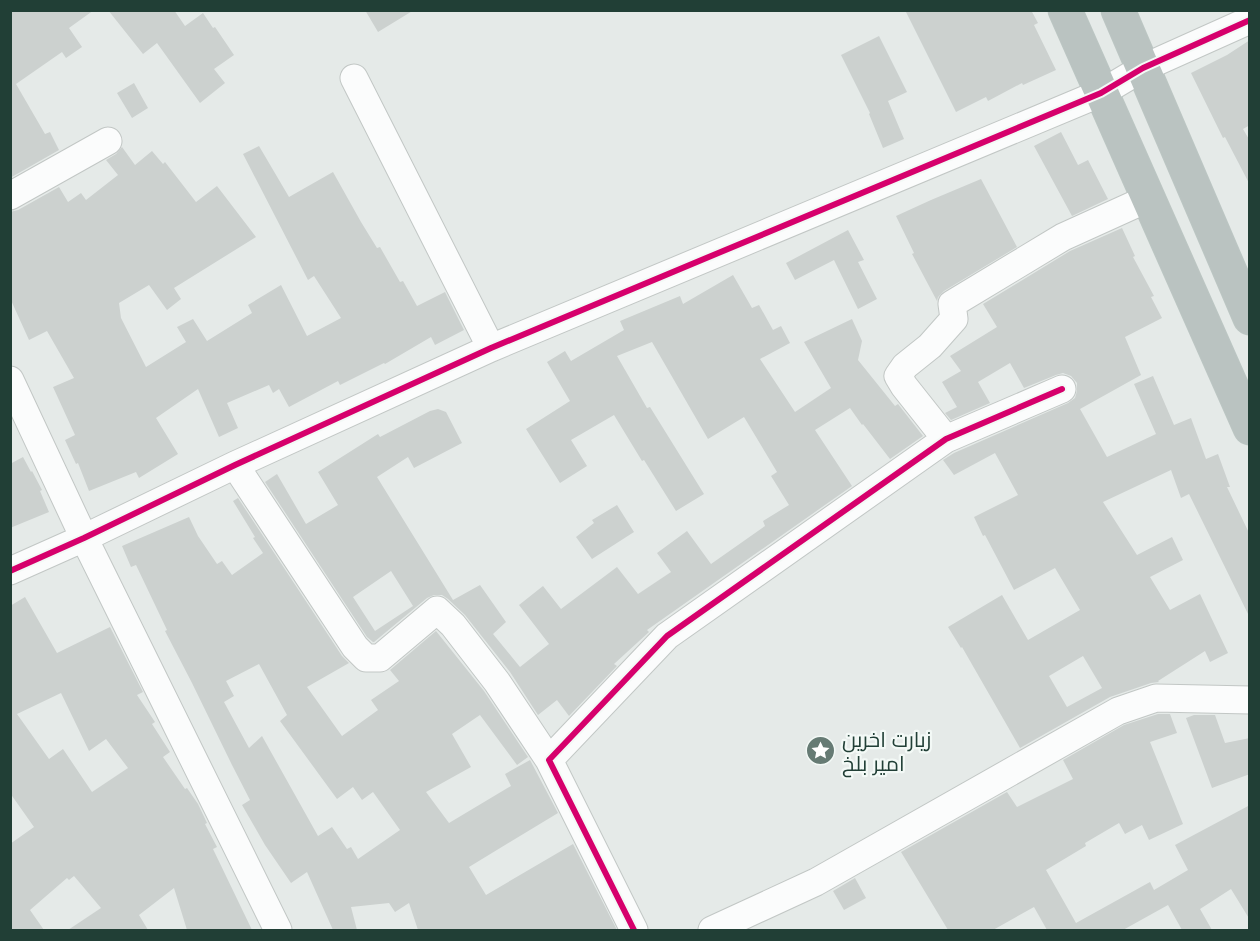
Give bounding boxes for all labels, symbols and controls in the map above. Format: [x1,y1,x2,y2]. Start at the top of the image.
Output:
place label: زیارت اخرین امیر بلخ [842,728,931,778]
place icon: زیارت اخرین امیر بلخ [805,735,837,767]

